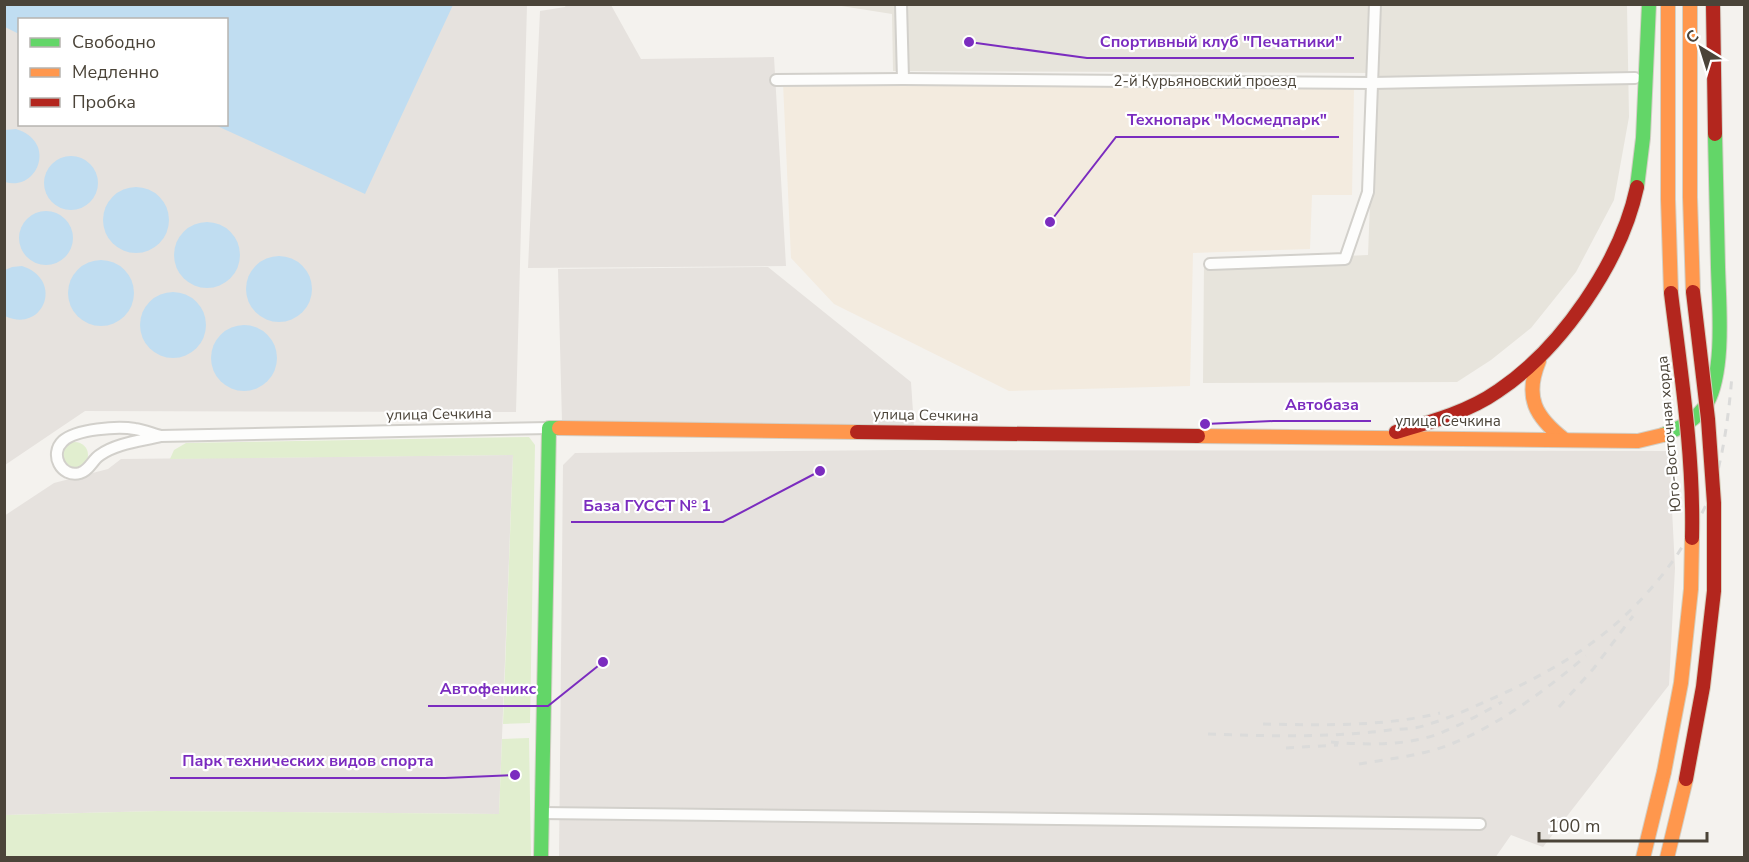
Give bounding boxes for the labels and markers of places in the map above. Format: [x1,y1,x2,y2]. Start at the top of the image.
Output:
callout: Спортивный клуб "Печатники" [1087,24,1354,58]
callout: Технопарк "Мосмедпарк" [1116,103,1339,137]
callout: Автобаза [1273,387,1371,421]
callout: База ГУССТ № 1 [571,488,723,522]
callout: Автофеникс [428,672,548,706]
callout: Парк технических видов спорта [170,744,445,778]

